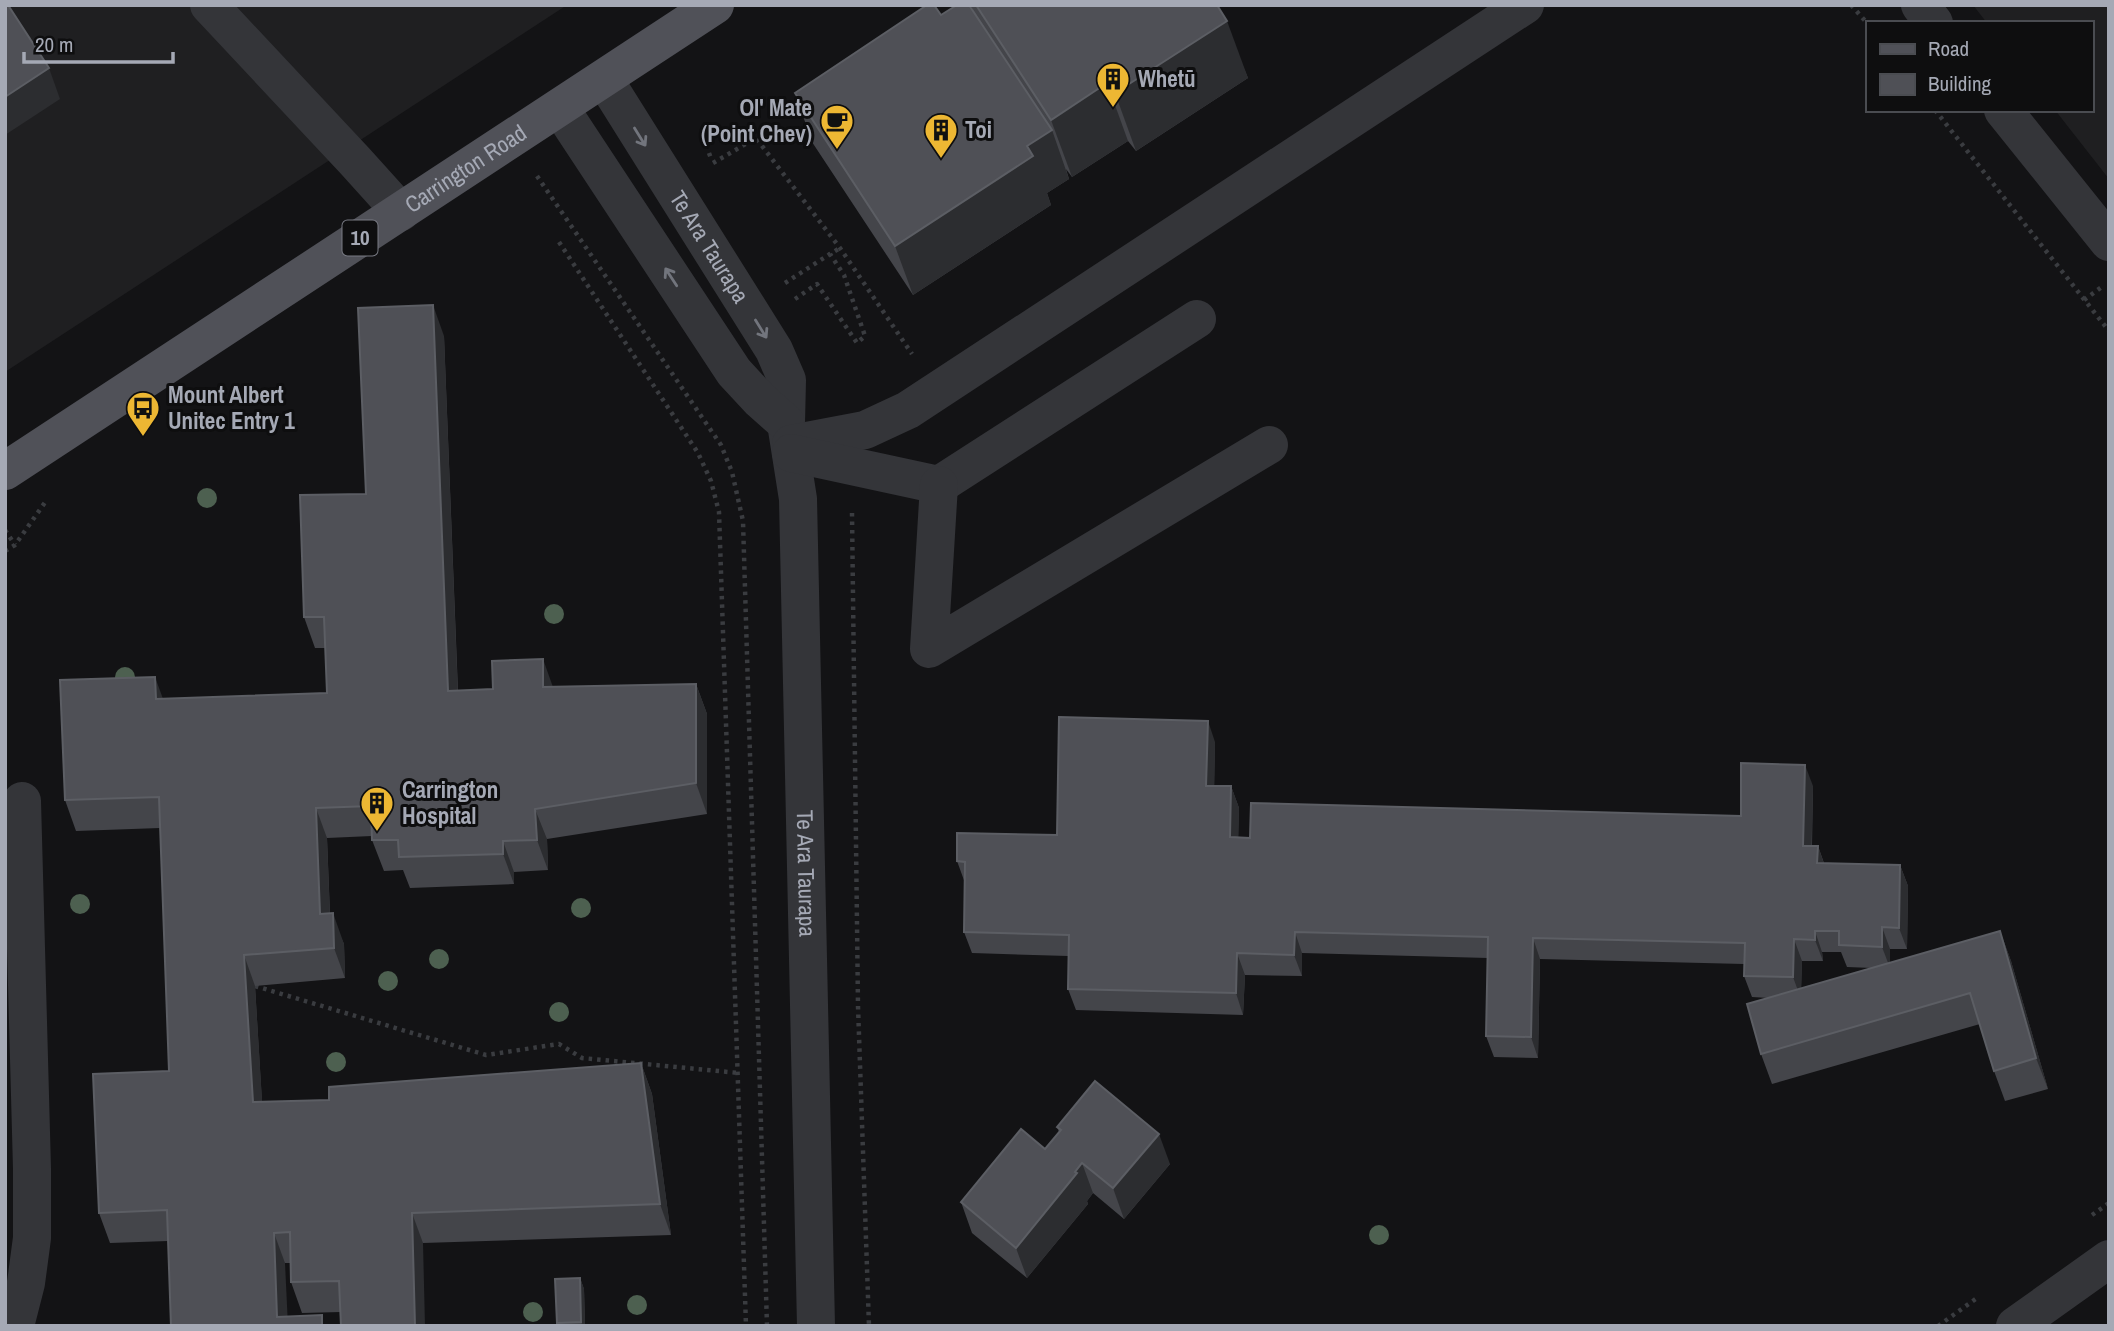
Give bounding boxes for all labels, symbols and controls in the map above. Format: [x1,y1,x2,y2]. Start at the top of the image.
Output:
scale bar [24,21,173,65]
legend [1866,21,2093,112]
text: 20 m [35,30,73,59]
text: Road [1928,34,1969,63]
building icon: Whetū [1094,60,1132,109]
place label: Whetū [1138,63,1196,94]
text: Building [1928,69,1992,98]
place label: Ol' Mate (Point Chev) [701,92,812,149]
cafe icon: Ol' Mate (Point Chev) [818,102,856,151]
building icon: Toi [922,111,960,160]
place label: Toi [965,114,992,145]
street label: Carrington Road [399,117,532,219]
one-way arrow [633,126,647,146]
street label: Te Ara Taurapa [663,184,757,309]
road number: 10 [342,220,378,256]
one-way arrow [664,268,678,288]
one-way arrow [755,319,769,339]
place label: Mount Albert Unitec Entry 1 [168,379,295,436]
bus stop icon: Mount Albert Unitec Entry 1 [124,389,162,438]
place label: Carrington Hospital [402,774,498,831]
building icon: Carrington Hospital [358,784,396,833]
street label: Te Ara Taurapa [790,809,824,938]

